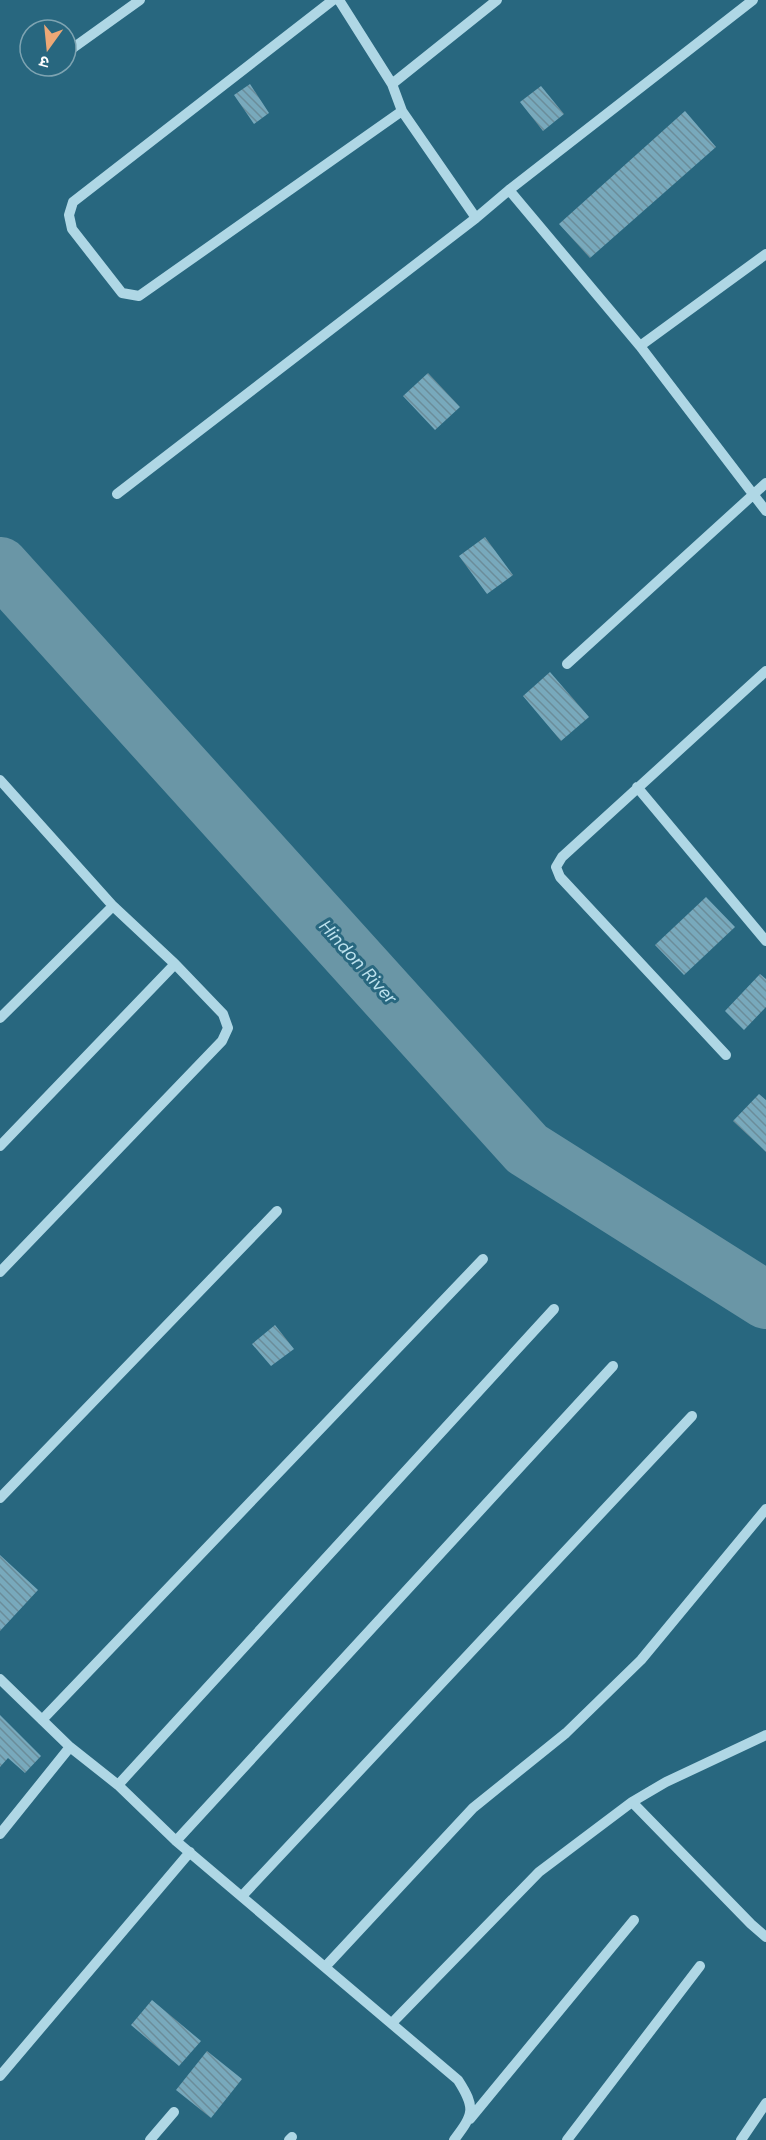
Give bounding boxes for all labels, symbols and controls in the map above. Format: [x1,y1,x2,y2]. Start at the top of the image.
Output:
north arrow [18,18,78,78]
text: उ [36,50,51,73]
water label: Hindon River [314,915,403,1010]

